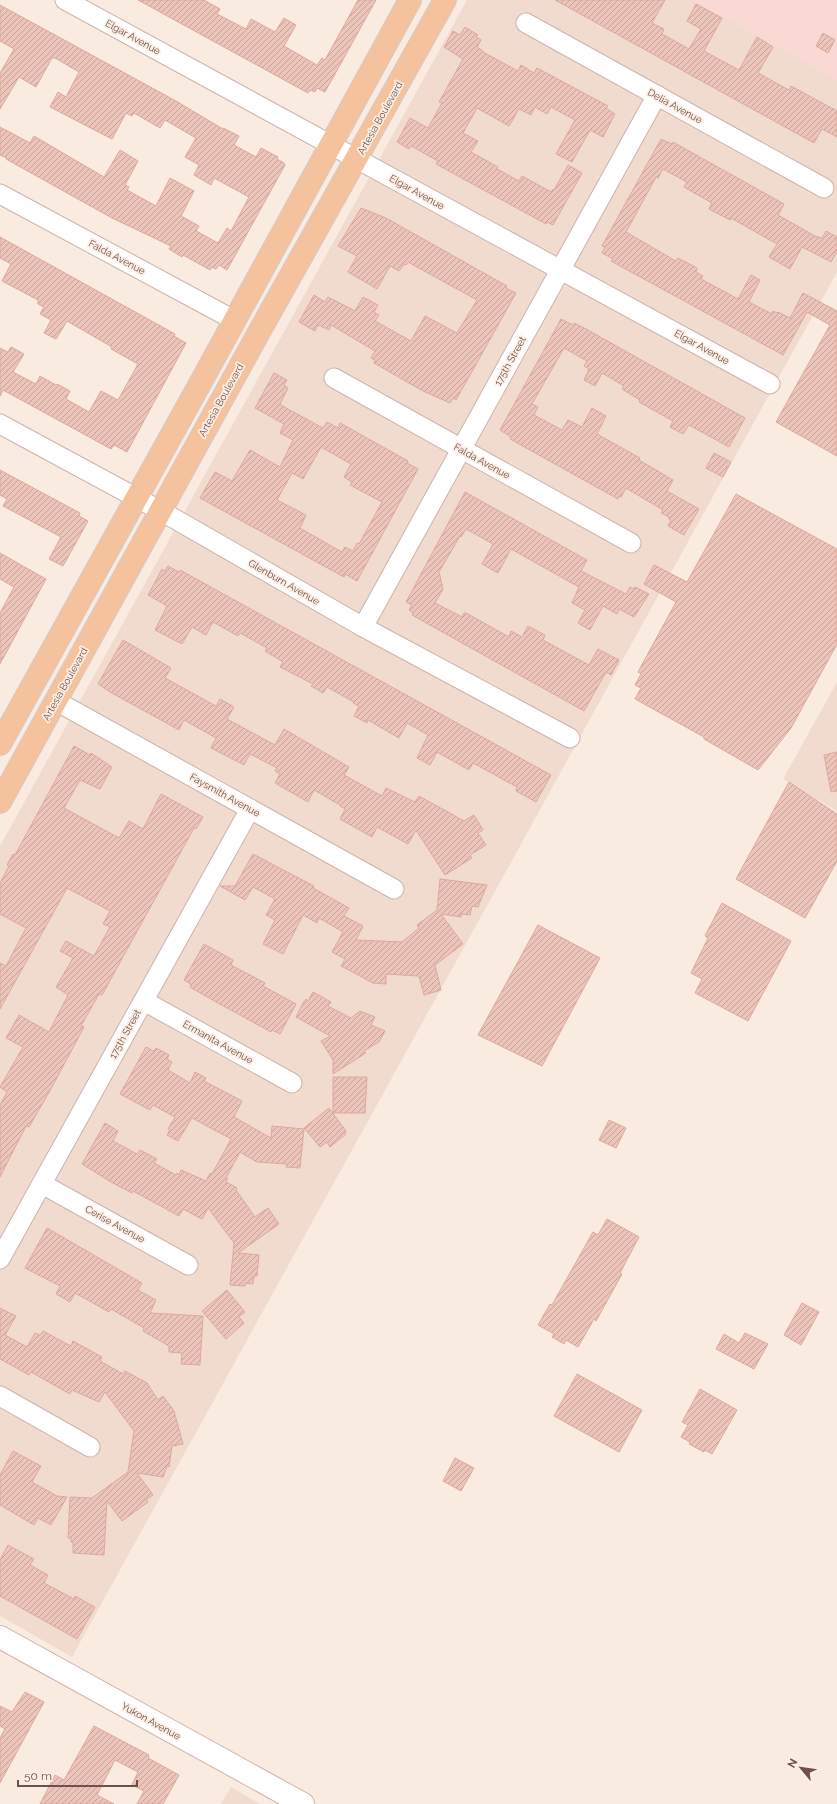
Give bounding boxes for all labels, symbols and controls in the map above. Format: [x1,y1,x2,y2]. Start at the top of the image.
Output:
street label: Elgar Avenue [104,17,162,57]
street label: Artesia Boulevard [355,80,405,156]
street label: Delia Avenue [646,86,704,126]
street label: Elgar Avenue [388,172,446,212]
street label: Falda Avenue [87,237,147,277]
street label: Elgar Avenue [673,327,731,367]
street label: 175th Street [492,334,528,387]
street label: Artesia Boulevard [196,362,246,438]
street label: Falda Avenue [452,441,512,481]
street label: Glenburn Avenue [246,557,322,607]
street label: Artesia Boulevard [40,646,90,722]
street label: Faysmith Avenue [188,771,262,819]
street label: 175th Street [107,1007,143,1060]
street label: Ermanita Avenue [181,1018,255,1066]
street label: Cerise Avenue [83,1203,147,1245]
street label: Yukon Avenue [119,1700,183,1742]
north arrow [781,1748,821,1788]
text: N [785,1757,800,1770]
scale bar [18,1762,137,1788]
text: 50 m [24,1769,52,1783]

